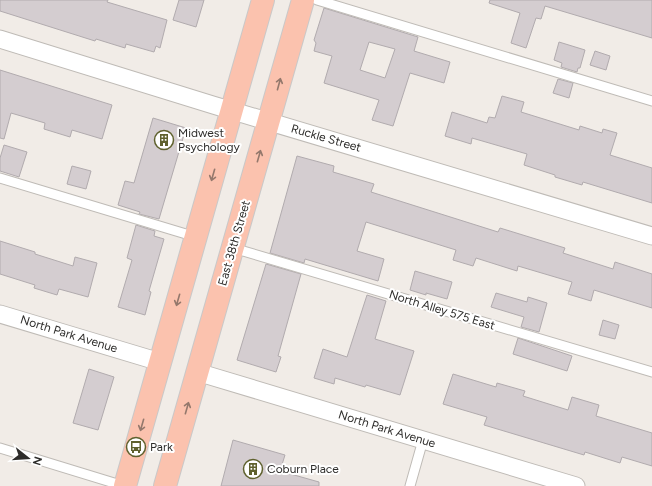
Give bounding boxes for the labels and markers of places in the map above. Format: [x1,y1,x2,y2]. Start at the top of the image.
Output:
place label: Midwest Psychology [178,126,240,154]
building icon: Midwest Psychology [153,129,175,151]
bus stop icon: Park [125,436,147,458]
place label: Park [150,440,173,454]
building icon: Coburn Place [242,458,264,480]
place label: Coburn Place [267,462,339,476]

